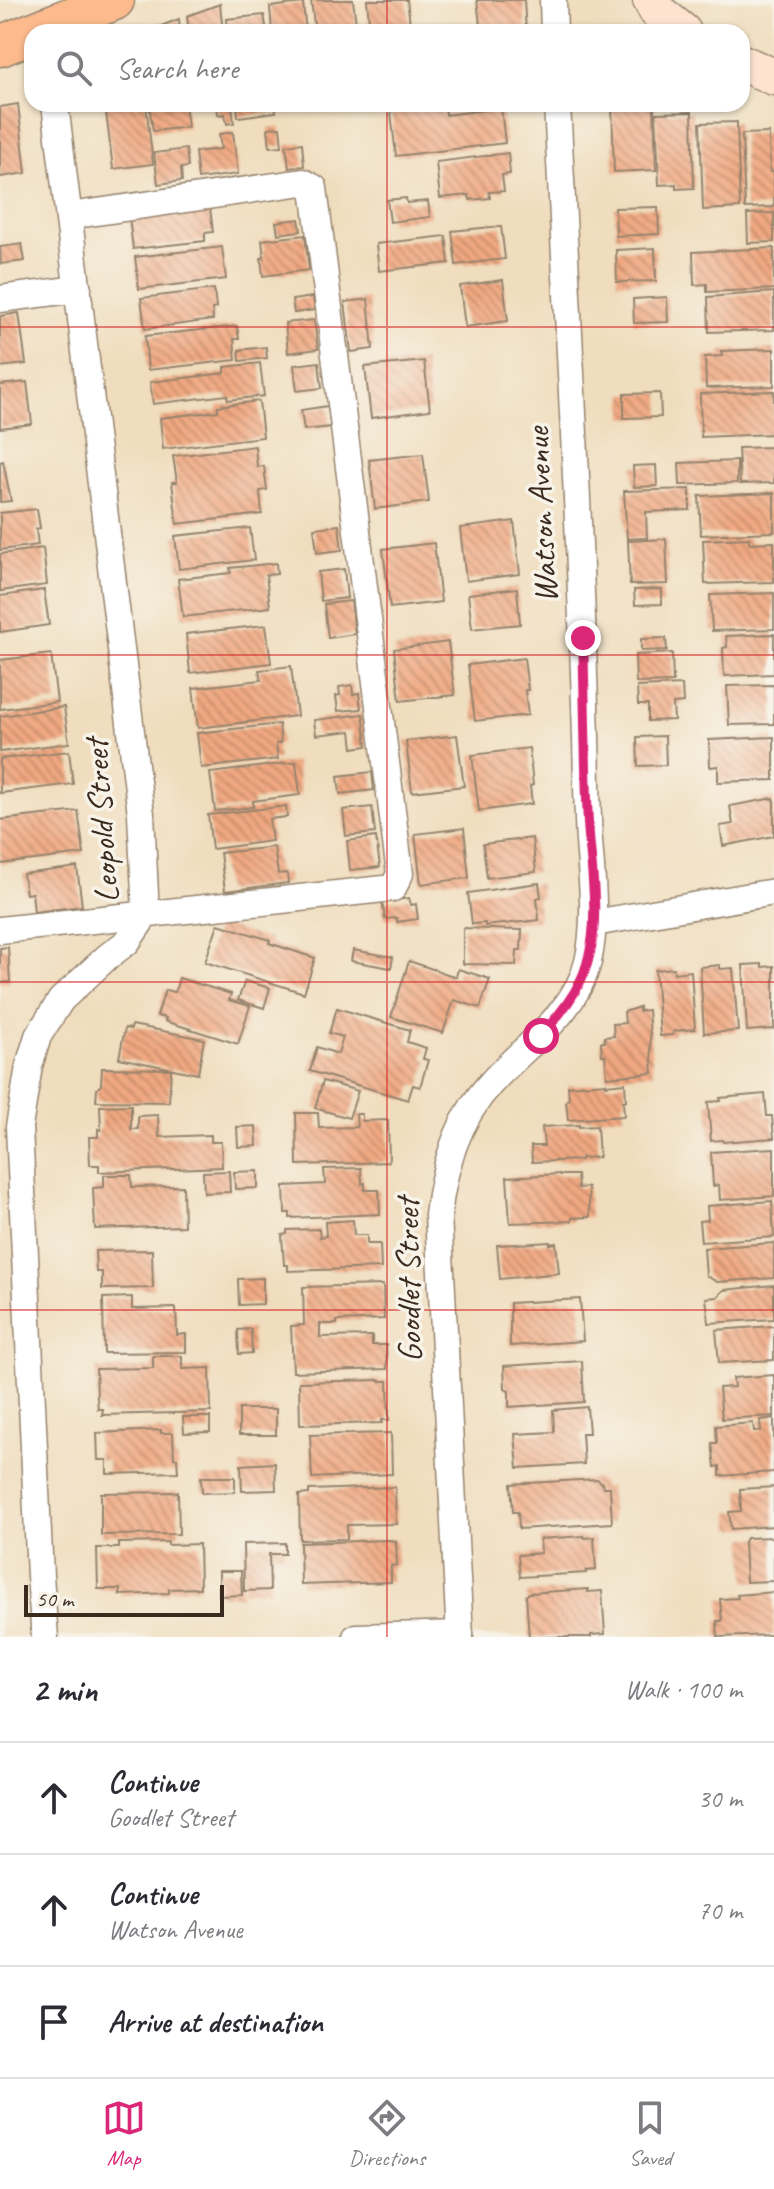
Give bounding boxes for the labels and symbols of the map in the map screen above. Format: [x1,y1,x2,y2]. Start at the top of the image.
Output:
street label: Watson Avenue [515,424,567,604]
route end [565,620,601,656]
street label: Leopold Street [74,733,128,904]
route start [523,1018,559,1054]
street label: Goodlet Street [385,1193,431,1362]
scale bar [24,1581,224,1617]

